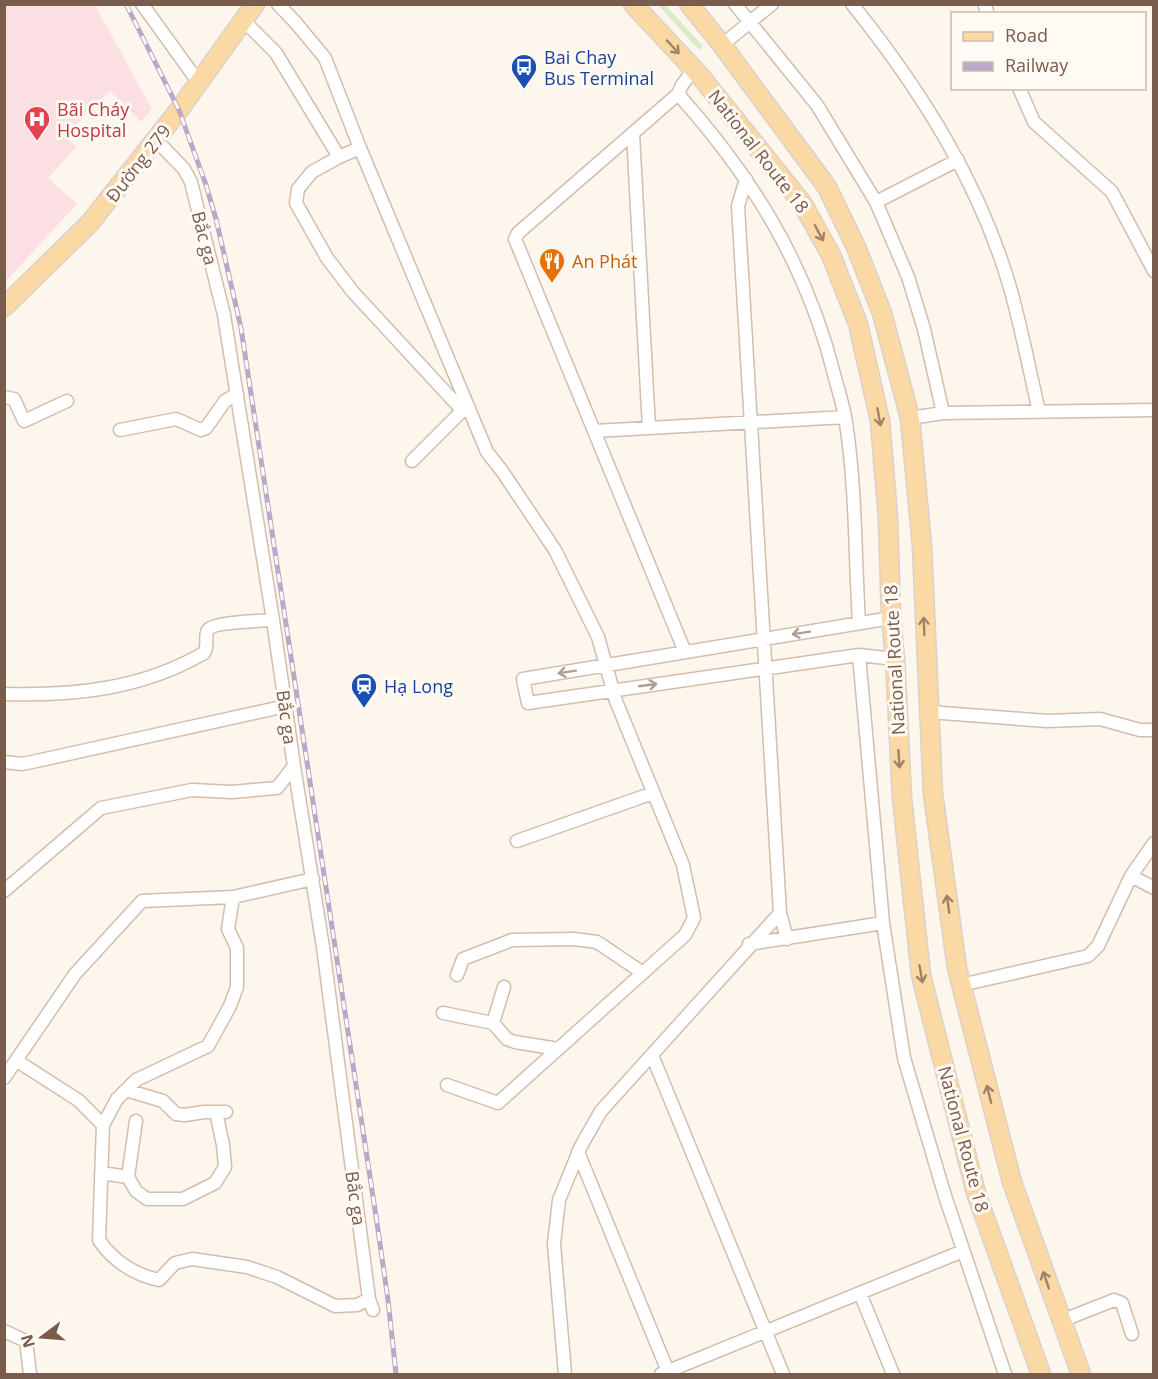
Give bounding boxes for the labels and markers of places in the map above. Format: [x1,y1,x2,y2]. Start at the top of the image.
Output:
place label: Bai Chay Bus Terminal [544,45,654,90]
bus stop icon: Bai Chay Bus Terminal [509,52,539,90]
place label: Bãi Cháy Hospital [57,97,130,142]
hospital icon: Bãi Cháy Hospital [22,104,52,142]
restaurant icon: An Phát [537,246,567,284]
place label: An Phát [572,249,637,273]
station icon: Hạ Long [349,671,379,709]
place label: Hạ Long [384,674,453,698]

